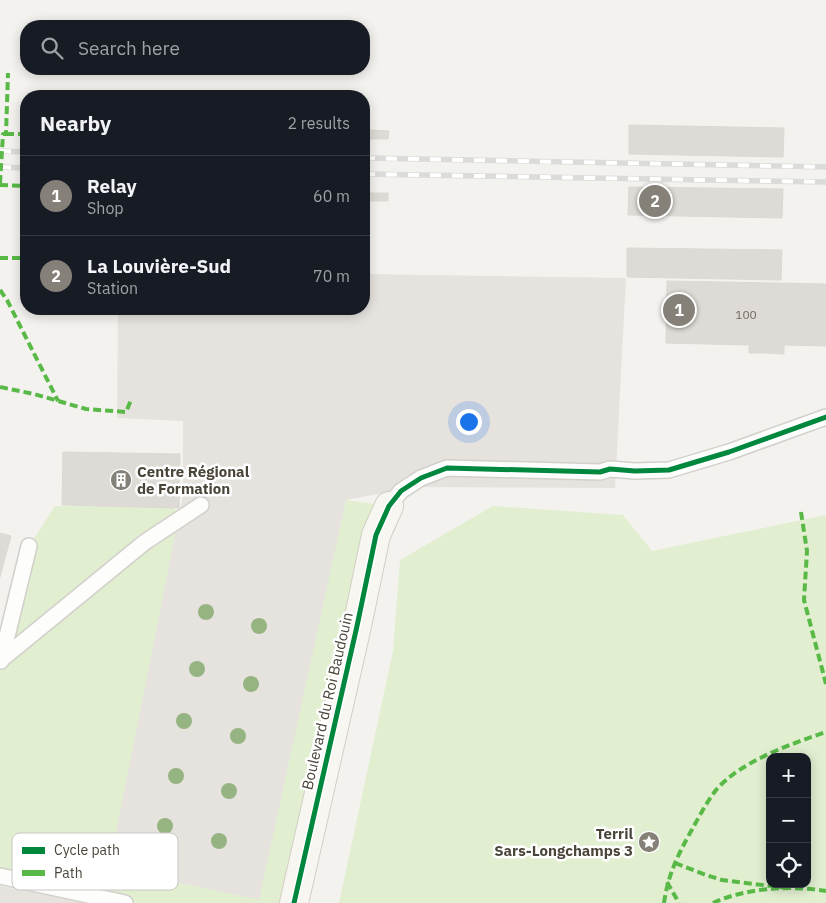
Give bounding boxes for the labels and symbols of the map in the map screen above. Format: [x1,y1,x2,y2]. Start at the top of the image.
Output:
pin: 2 [639,182,671,220]
pin: 1 [663,291,695,329]
house number: 100 [735,307,757,322]
your location [456,409,482,435]
place label: Centre Régional de Formation [137,462,250,498]
building icon: Centre Régional de Formation [109,468,133,492]
street label: Boulevard du Roi Baudouin [297,610,357,792]
place label: Terril Sars-Longchamps 3 [494,824,633,860]
place icon: Terril Sars-Longchamps 3 [637,830,661,854]
legend [12,833,178,890]
text: Cycle path [54,841,120,859]
text: Path [54,864,83,882]

